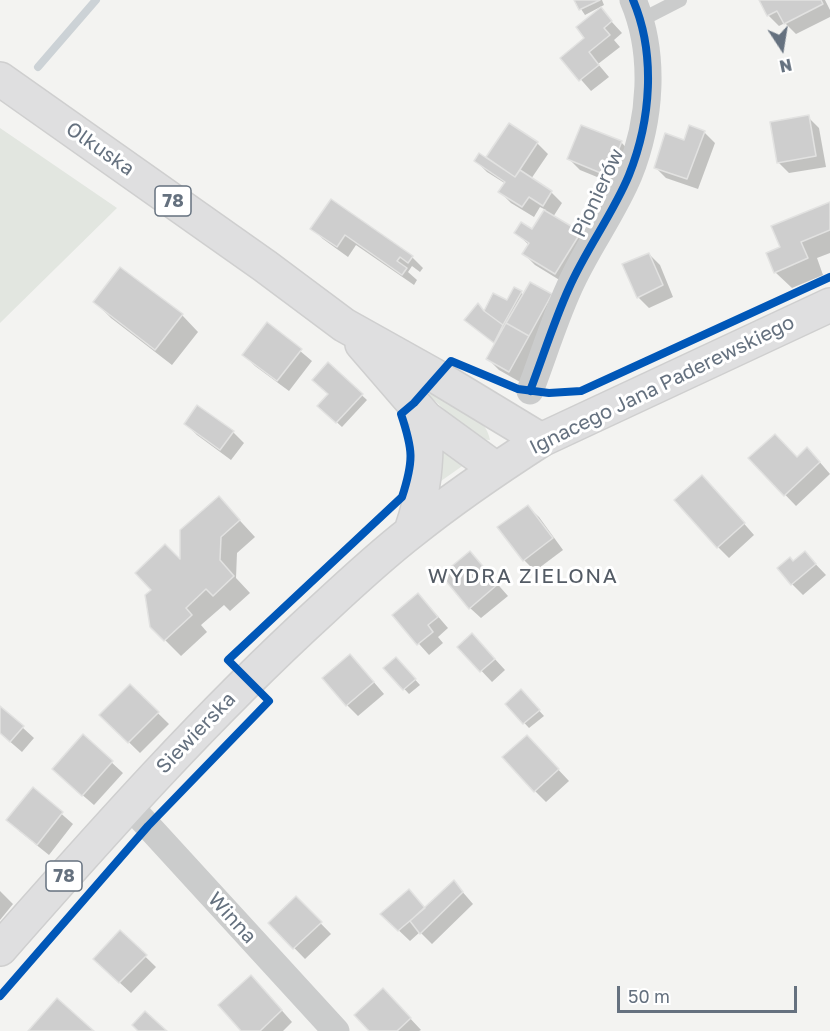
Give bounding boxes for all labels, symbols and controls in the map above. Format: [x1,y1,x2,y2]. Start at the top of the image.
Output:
north arrow [752,18,812,78]
text: N [778,55,794,77]
street label: Olkuska [61,117,139,181]
street label: Pionierów [567,145,629,241]
road number: 78 [155,186,191,216]
street label: Ignacego Jana Paderewskiego [526,310,798,460]
district label: WYDRA ZIELONA [428,563,618,589]
street label: Siewierska [151,687,241,779]
road number: 78 [46,861,82,891]
street label: Winna [203,888,261,948]
scale bar [620,974,800,1012]
text: 50 m [628,985,670,1007]

